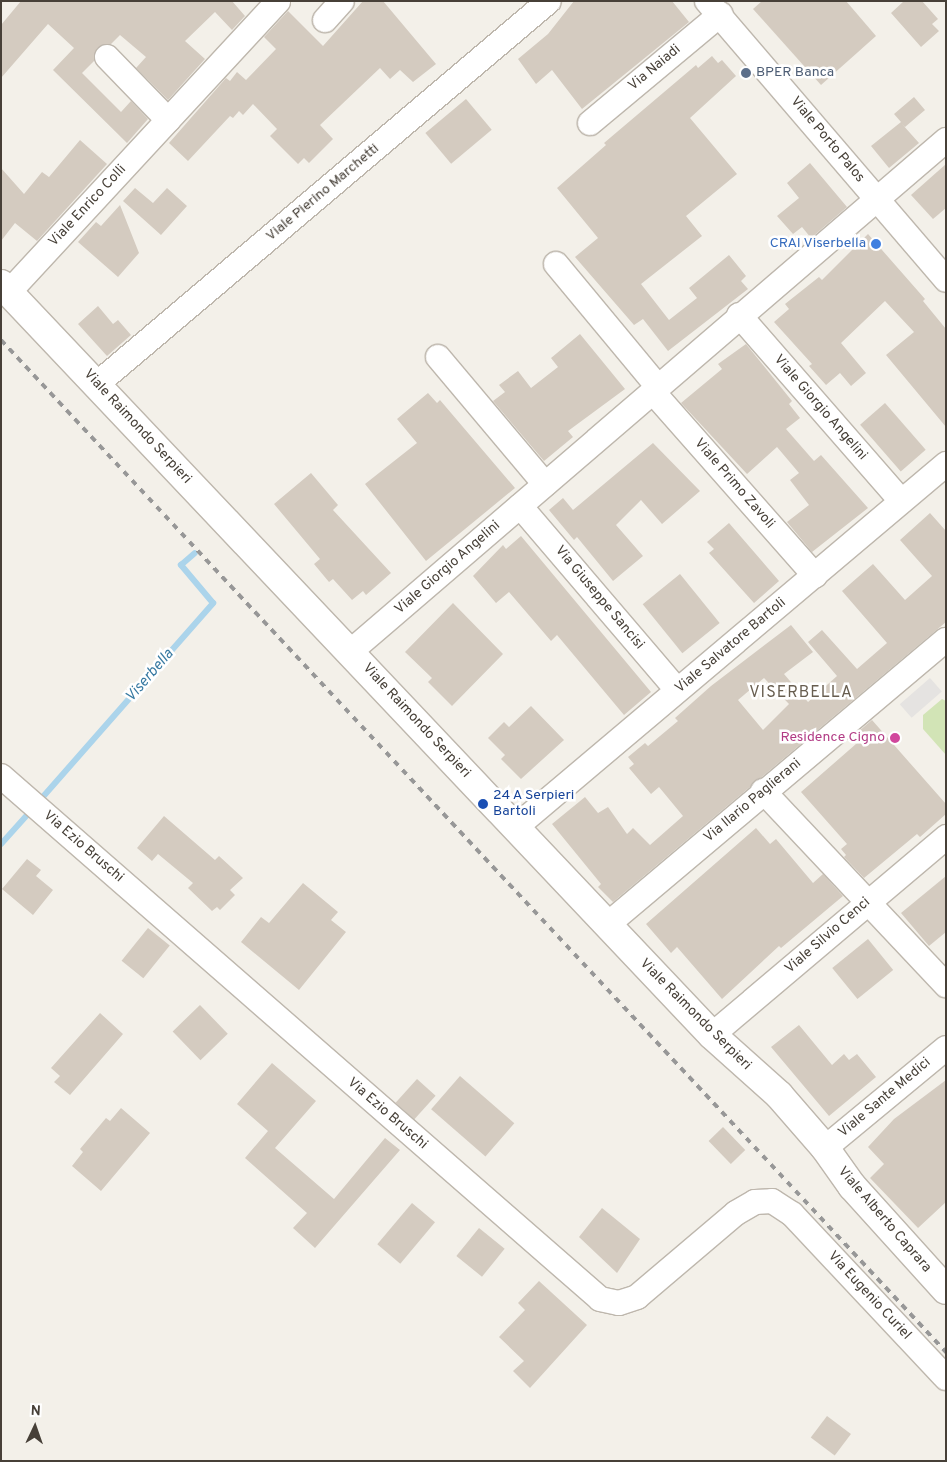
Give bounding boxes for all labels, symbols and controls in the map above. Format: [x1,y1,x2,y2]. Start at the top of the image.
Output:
street label: Via Naiadi [626,41,684,95]
place label: BPER Banca [756,65,834,81]
marker: BPER Banca [740,67,752,79]
street label: Viale Porto Palos [786,94,868,186]
street label: Viale Pierino Marchetti [263,141,383,245]
street label: Viale Enrico Colli [46,162,130,250]
place label: CRAI Viserbella [769,236,866,252]
marker: CRAI Viserbella [870,238,882,250]
street label: Viale Giorgio Angelini [769,352,871,464]
street label: Viale Raimondo Serpieri [79,366,195,488]
street label: Viale Primo Zavoli [690,435,778,533]
street label: Viale Giorgio Angelini [392,517,504,619]
street label: Via Giuseppe Sancisi [551,543,647,653]
street label: Viale Salvatore Bartoli [672,595,790,697]
water label: Viserbella [122,646,178,706]
street label: Viale Raimondo Serpieri [358,660,474,782]
district label: VISERBELLA [748,683,854,703]
place label: Residence Cigno [780,730,885,746]
marker: Residence Cigno [889,732,901,744]
street label: Via Ilario Paglierani [701,755,805,847]
place label: 24 A Serpieri Bartoli [493,788,575,820]
marker: 24 A Serpieri Bartoli [477,798,489,810]
street label: Via Ezio Bruschi [39,808,127,886]
street label: Viale Silvio Cenci [782,894,874,978]
street label: Viale Raimondo Serpieri [636,956,754,1074]
street label: Viale Sante Medici [835,1055,935,1141]
street label: Via Ezio Bruschi [343,1075,431,1153]
street label: Viale Alberto Caprara [833,1164,935,1276]
street label: Via Eugenio Curiel [824,1248,914,1344]
north arrow [10,1402,60,1452]
text: N [30,1403,41,1420]

